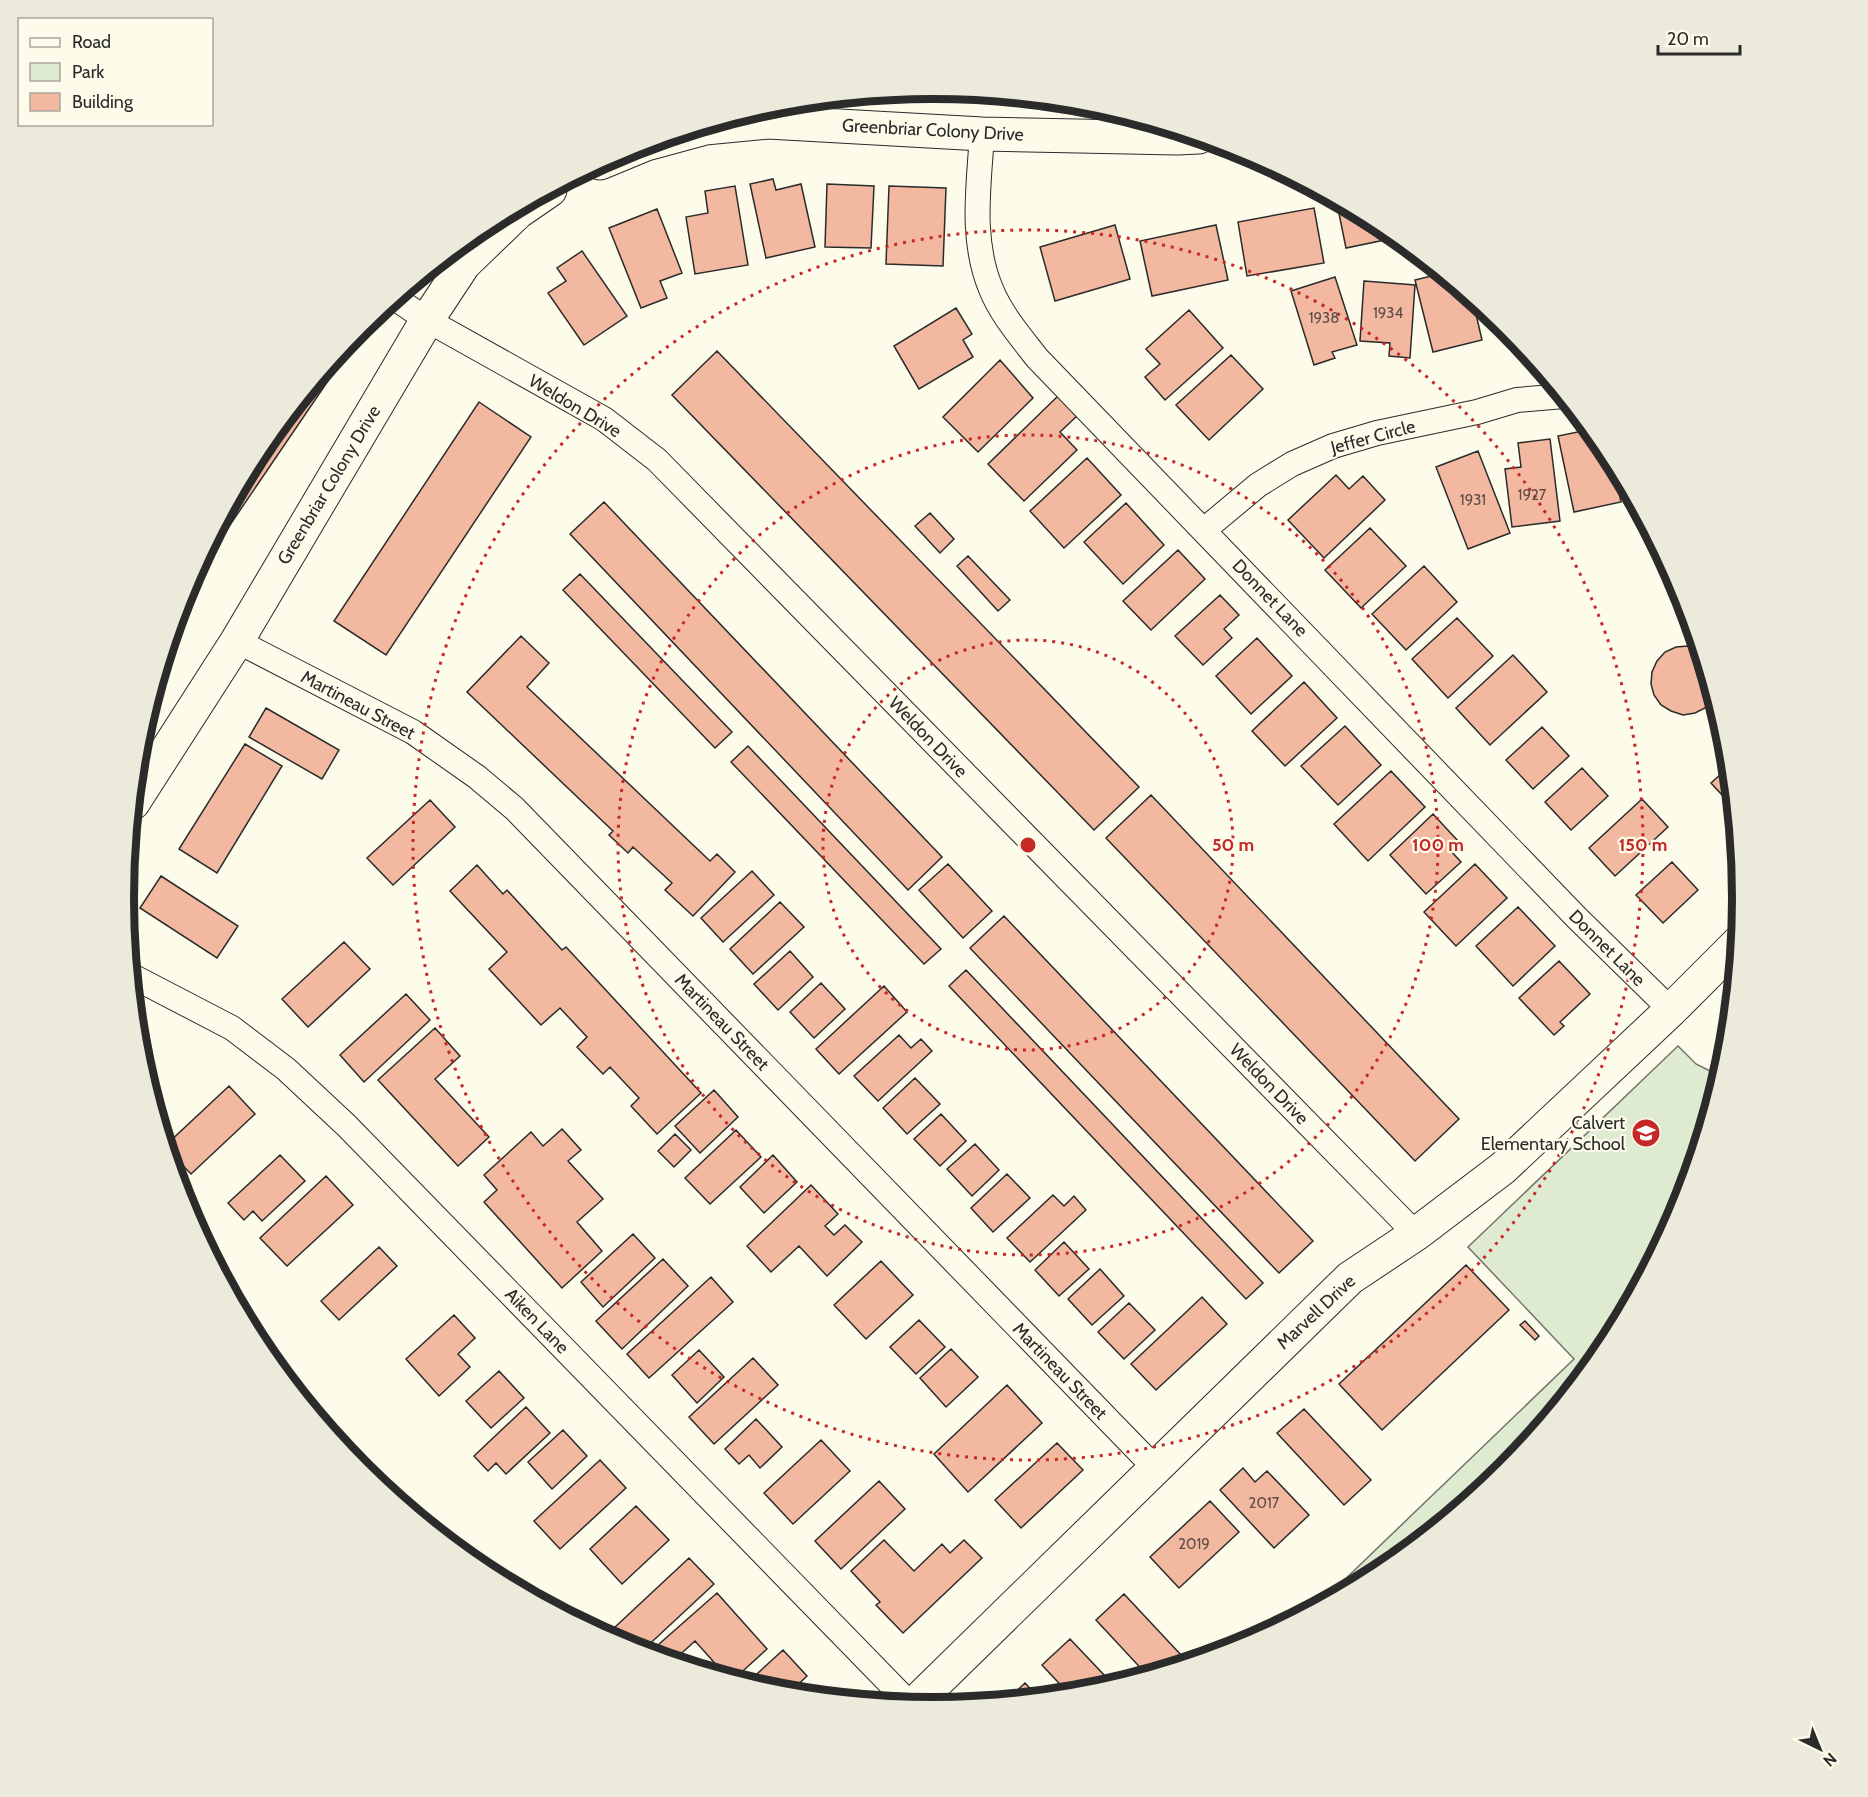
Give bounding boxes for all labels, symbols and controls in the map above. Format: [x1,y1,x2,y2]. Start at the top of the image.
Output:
legend [18,18,213,126]
scale bar [1658,18,1740,56]
text: 20 m [1667,28,1709,50]
text: Road [72,31,111,53]
text: Park [72,61,105,83]
text: Building [72,91,134,113]
street label: Greenbriar Colony Drive [842,114,1024,146]
house number: 1934 [1373,304,1403,322]
house number: 1938 [1309,309,1339,327]
street label: Weldon Drive [525,370,625,442]
street label: Greenbriar Colony Drive [273,401,385,569]
street label: Jeffer Circle [1327,415,1418,459]
house number: 1927 [1518,486,1547,504]
house number: 1931 [1460,491,1486,509]
street label: Donnet Lane [1228,555,1312,641]
street label: Martineau Street [297,666,419,744]
street label: Weldon Drive [884,692,972,782]
text: 50 m [1212,834,1254,856]
text: 100 m [1412,834,1464,856]
text: 150 m [1619,834,1667,856]
centre of rings [1018,835,1038,855]
street label: Donnet Lane [1564,905,1650,991]
street label: Martineau Street [670,969,774,1075]
street label: Weldon Drive [1225,1039,1313,1129]
place label: Calvert Elementary School [1481,1112,1626,1155]
school or university icon: Calvert Elementary School [1630,1117,1662,1149]
street label: Marvell Drive [1272,1270,1360,1354]
street label: Aiken Lane [500,1284,574,1358]
street label: Martineau Street [1008,1318,1112,1424]
house number: 2017 [1249,1494,1280,1512]
house number: 2019 [1178,1535,1210,1553]
north arrow [1790,1719,1850,1779]
text: N [1819,1749,1841,1770]

